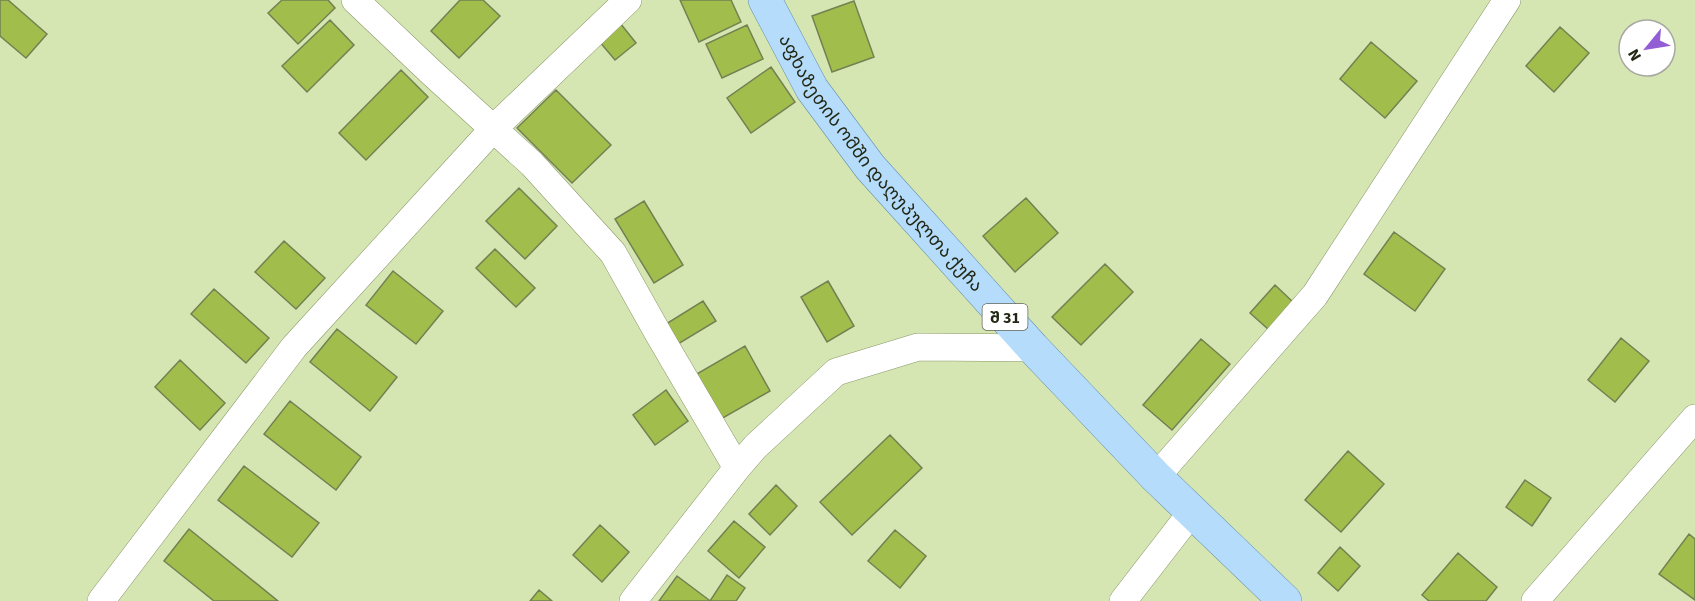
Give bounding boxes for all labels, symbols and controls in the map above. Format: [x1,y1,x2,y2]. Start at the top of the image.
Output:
north arrow [1617,18,1677,78]
street label: აფხაზეთის ომში დაღუპულთა ქუჩა [772,30,989,297]
text: N [1623,45,1647,65]
road number: შ 31 [982,304,1028,330]

